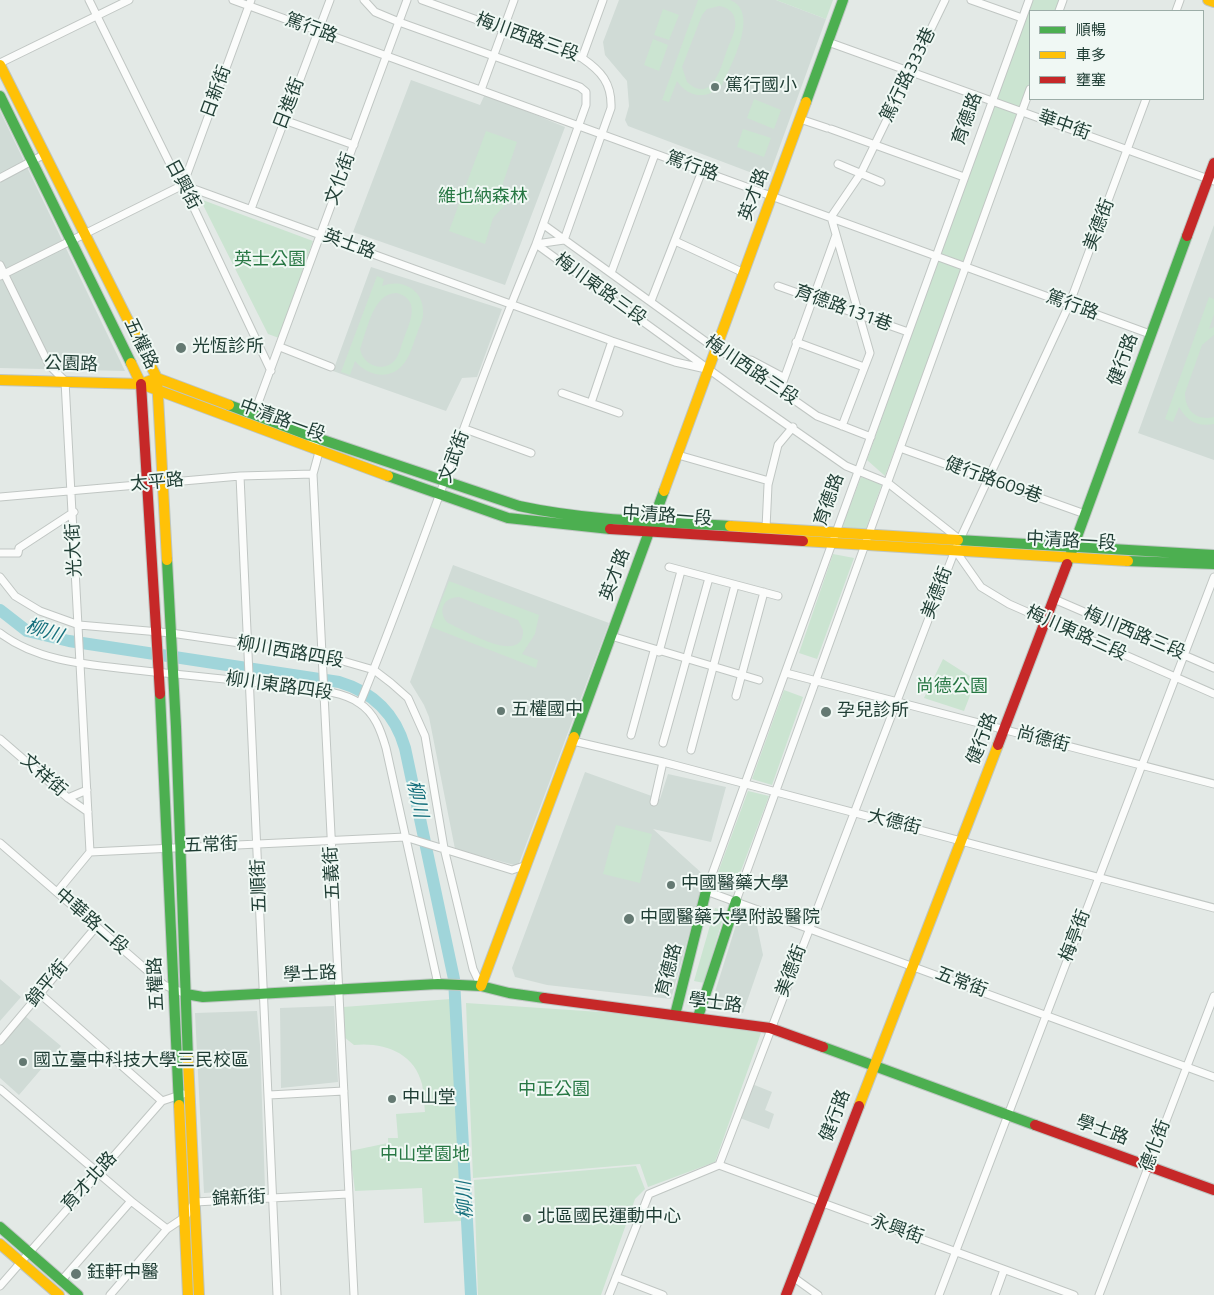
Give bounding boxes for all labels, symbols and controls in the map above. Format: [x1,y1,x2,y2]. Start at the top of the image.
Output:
street label: 梅川西路三段 [473,9,581,67]
street label: 篤行路 [282,10,340,48]
legend [1029,10,1204,100]
text: 順暢 [1076,18,1106,41]
street label: 篤行路333巷 [877,24,941,126]
text: 車多 [1076,43,1106,66]
street label: 日新街 [198,63,236,121]
text: 壅塞 [1076,68,1106,91]
street label: 日進街 [270,75,310,133]
place label: 篤行國小 [725,76,797,98]
marker: 篤行國小 [709,81,721,93]
street label: 育德路 [949,90,987,148]
street label: 華中街 [1035,107,1093,145]
street label: 篤行路 [663,148,721,186]
street label: 文化街 [322,150,360,208]
street label: 日興街 [160,156,204,214]
street label: 英才路 [736,166,774,224]
park label: 維也納森林 [438,187,528,209]
street label: 美德街 [1080,196,1120,254]
street label: 英士路 [320,226,378,264]
park label: 英士公園 [234,250,306,272]
street label: 梅川東路三段 [550,250,650,330]
street label: 育德路131巷 [791,281,895,337]
street label: 篤行路 [1043,287,1101,325]
street label: 五權路 [118,315,162,373]
street label: 健行路 [1105,331,1143,389]
street label: 梅川西路三段 [700,332,802,410]
place label: 光恆診所 [192,337,264,359]
marker: 光恆診所 [174,341,188,355]
street label: 公園路 [44,353,98,377]
street label: 中清路一段 [236,395,328,447]
street label: 文武街 [435,428,475,486]
street label: 健行路609巷 [941,453,1045,509]
street label: 太平路 [129,470,185,496]
street label: 育德路 [811,471,849,529]
street label: 中清路一段 [621,503,713,531]
street label: 光大街 [63,522,87,578]
street label: 中清路一段 [1025,529,1117,555]
street label: 英才路 [597,546,635,604]
street label: 美德街 [918,564,958,622]
street label: 梅川東路三段 [1022,602,1130,666]
street label: 梅川西路三段 [1080,603,1188,665]
water label: 柳川 [22,615,66,649]
street label: 柳川西路四段 [235,633,345,673]
street label: 柳川東路四段 [224,669,334,705]
park label: 尚德公園 [916,677,988,699]
place label: 五權國中 [511,700,583,722]
place label: 孕兒診所 [837,701,909,723]
marker: 五權國中 [495,705,507,717]
marker: 孕兒診所 [819,705,833,719]
street label: 健行路 [963,710,1003,768]
street label: 尚德街 [1014,723,1072,757]
street label: 文祥街 [16,750,70,802]
water label: 柳川 [401,778,431,820]
street label: 大德街 [865,806,923,840]
street label: 五常街 [184,834,238,858]
street label: 五義街 [321,845,345,901]
street label: 五順街 [248,859,272,913]
place label: 中國醫藥大學 [681,874,789,896]
marker: 中國醫藥大學 [665,879,677,891]
street label: 中華路二段 [50,884,132,960]
street label: 梅亭街 [1056,907,1096,965]
place label: 中國醫藥大學附設醫院 [640,908,820,930]
marker: 中國醫藥大學附設醫院 [622,912,636,926]
street label: 育德路 [653,941,687,999]
street label: 美德街 [772,942,812,1000]
street label: 錦平街 [22,956,74,1012]
street label: 五權路 [145,956,169,1012]
street label: 學士路 [282,963,338,987]
street label: 五常街 [932,963,990,1003]
street label: 學士路 [687,990,743,1018]
place label: 國立臺中科技大學三民校區 [33,1051,249,1073]
marker: 國立臺中科技大學三民校區 [17,1056,29,1068]
park label: 中正公園 [518,1080,590,1102]
street label: 健行路 [816,1087,856,1145]
place label: 中山堂 [402,1088,456,1110]
marker: 中山堂 [386,1093,398,1105]
street label: 學士路 [1073,1112,1131,1150]
street label: 德化街 [1136,1117,1176,1175]
park label: 中山堂園地 [380,1145,470,1167]
street label: 育才北路 [58,1148,122,1216]
water label: 柳川 [454,1180,478,1220]
street label: 錦新街 [211,1187,267,1211]
place label: 北區國民運動中心 [537,1207,681,1229]
street label: 永興街 [868,1211,926,1249]
marker: 北區國民運動中心 [521,1212,533,1224]
place label: 鈺軒中醫 [87,1263,159,1285]
marker: 鈺軒中醫 [69,1267,83,1281]

